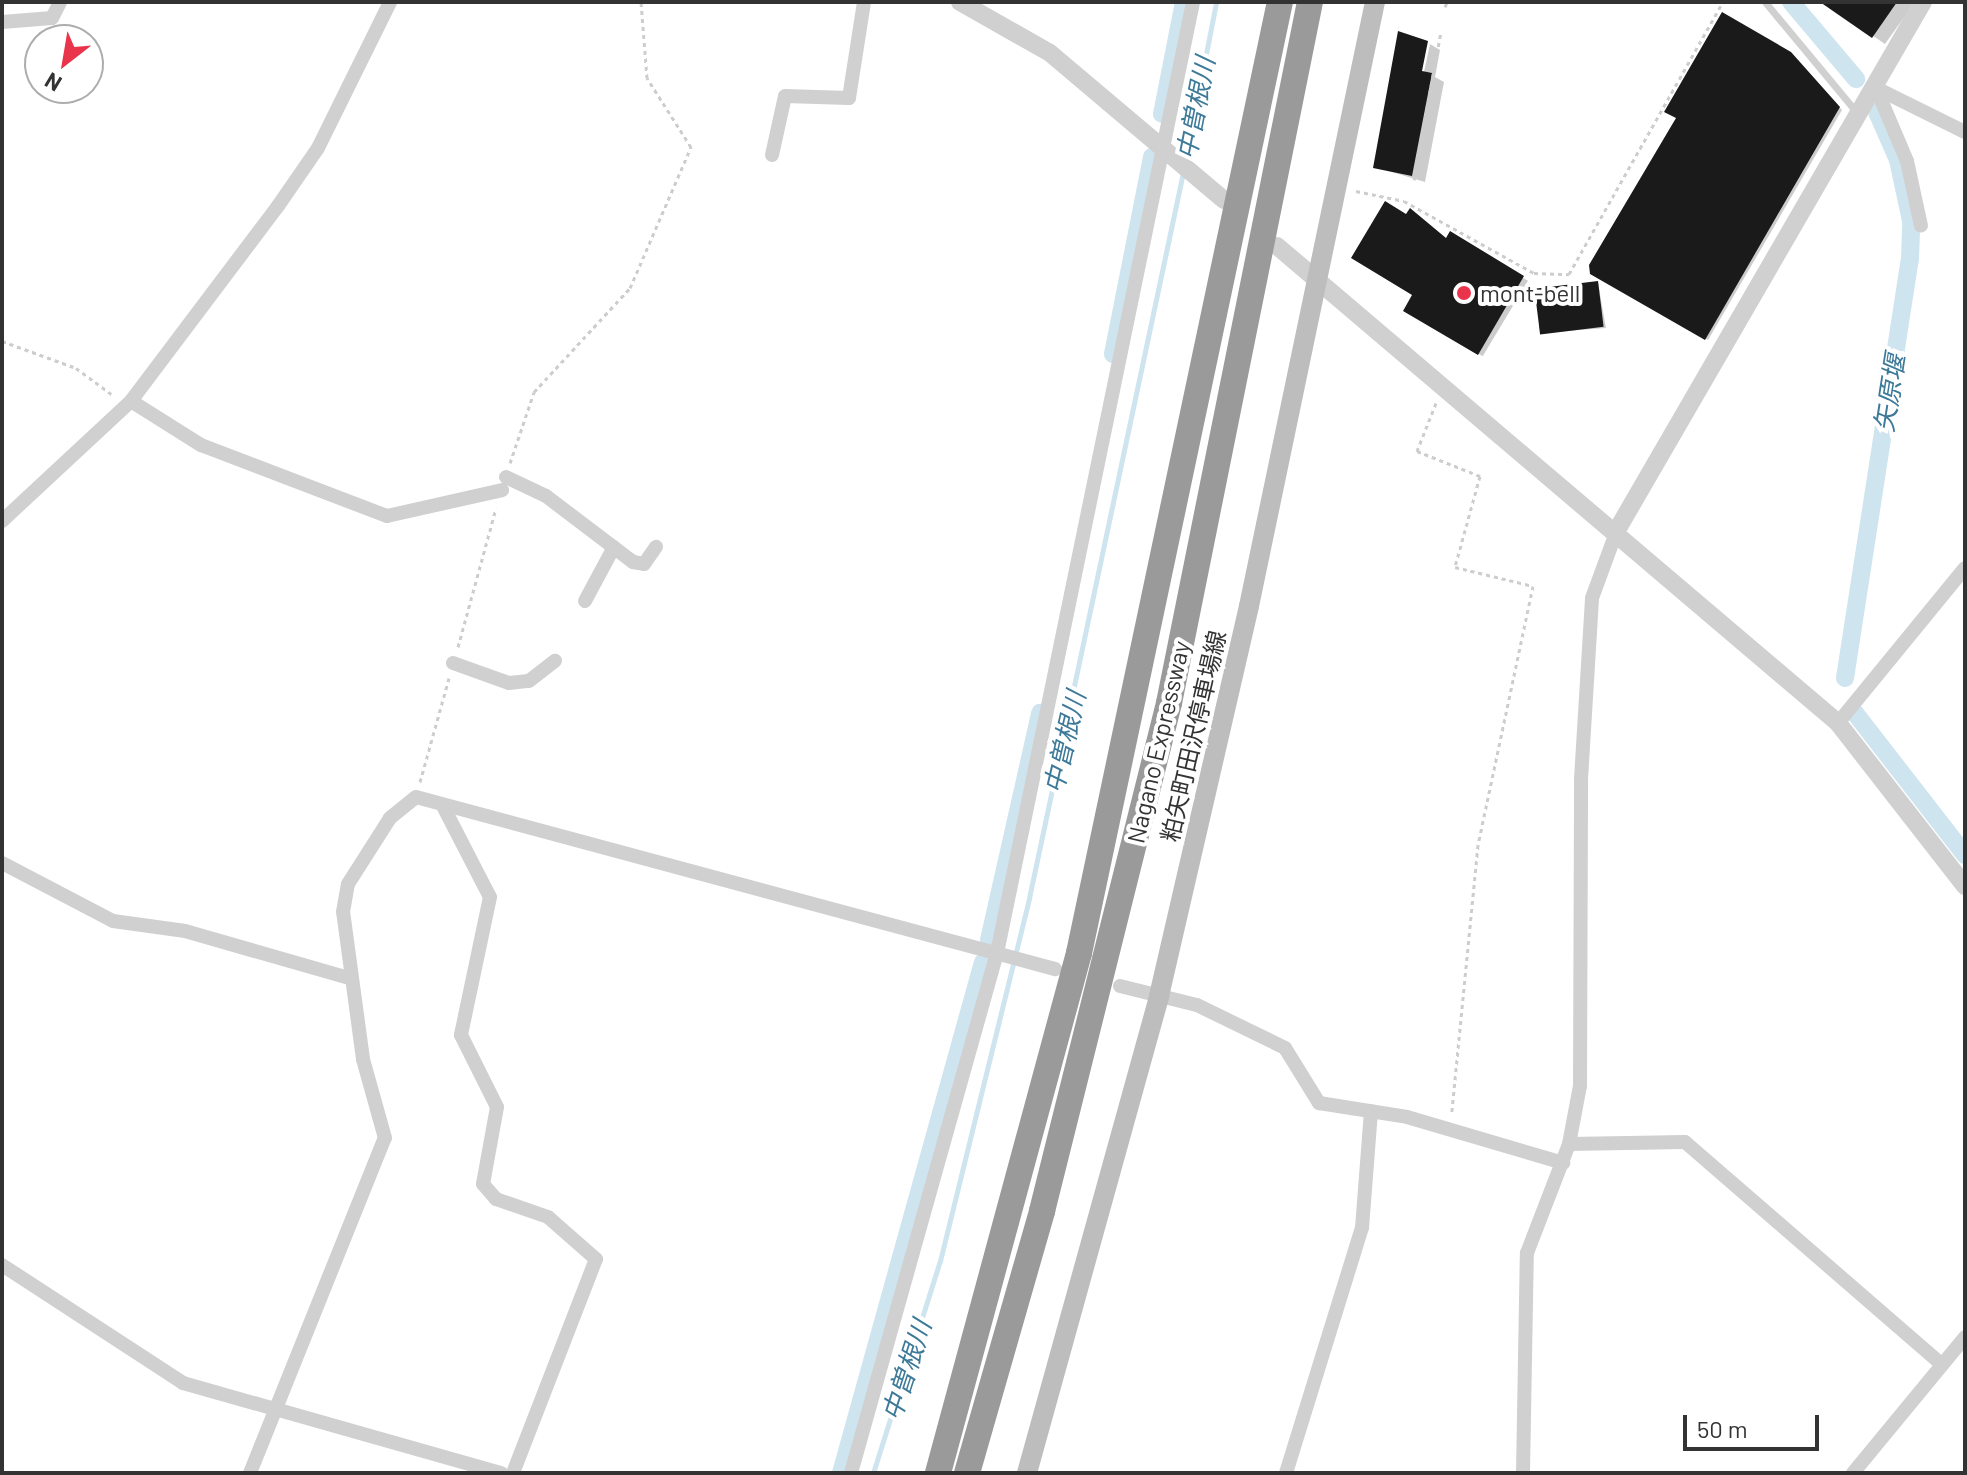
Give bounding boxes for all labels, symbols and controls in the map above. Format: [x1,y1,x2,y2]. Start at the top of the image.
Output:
north arrow [24,24,104,104]
water label: 中曽根川 [1170,54,1220,162]
text: N [40,68,66,98]
place label: mont-bell [1480,279,1580,307]
marker: mont-bell [1455,284,1473,302]
water label: 矢原堰 [1867,352,1911,434]
street label: 粕矢町田沢停車場線 [1155,628,1231,844]
street label: Nagano Expressway [1121,638,1195,846]
water label: 中曽根川 [1037,688,1091,796]
water label: 中曽根川 [875,1316,937,1424]
scale bar [1687,1399,1823,1449]
text: 50 m [1697,1414,1748,1443]

